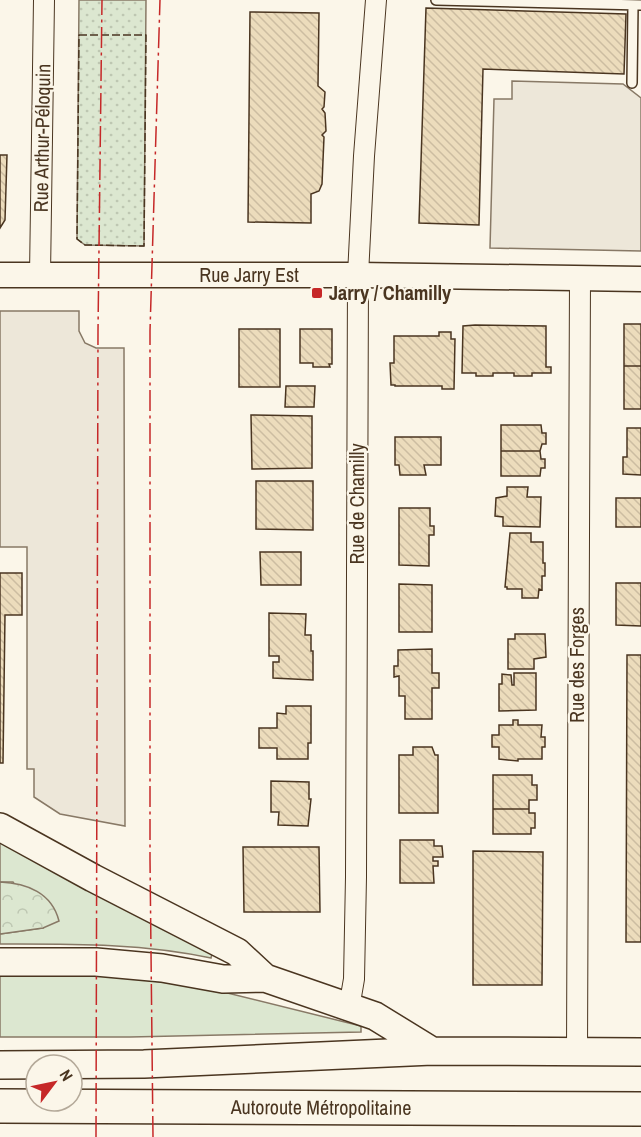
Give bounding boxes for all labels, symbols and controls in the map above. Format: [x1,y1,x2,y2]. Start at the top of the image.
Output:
street label: Rue Arthur-Péloquin [27,63,56,213]
street label: Rue Jarry Est [199,261,299,288]
place label: Jarry / Chamilly [329,279,452,306]
marker: Jarry / Chamilly [310,286,324,300]
street label: Rue de Chamilly [343,443,370,565]
street label: Rue des Forges [563,607,590,723]
north arrow [24,1053,84,1113]
text: N [55,1065,79,1085]
street label: Autoroute Métropolitaine [230,1093,411,1121]

